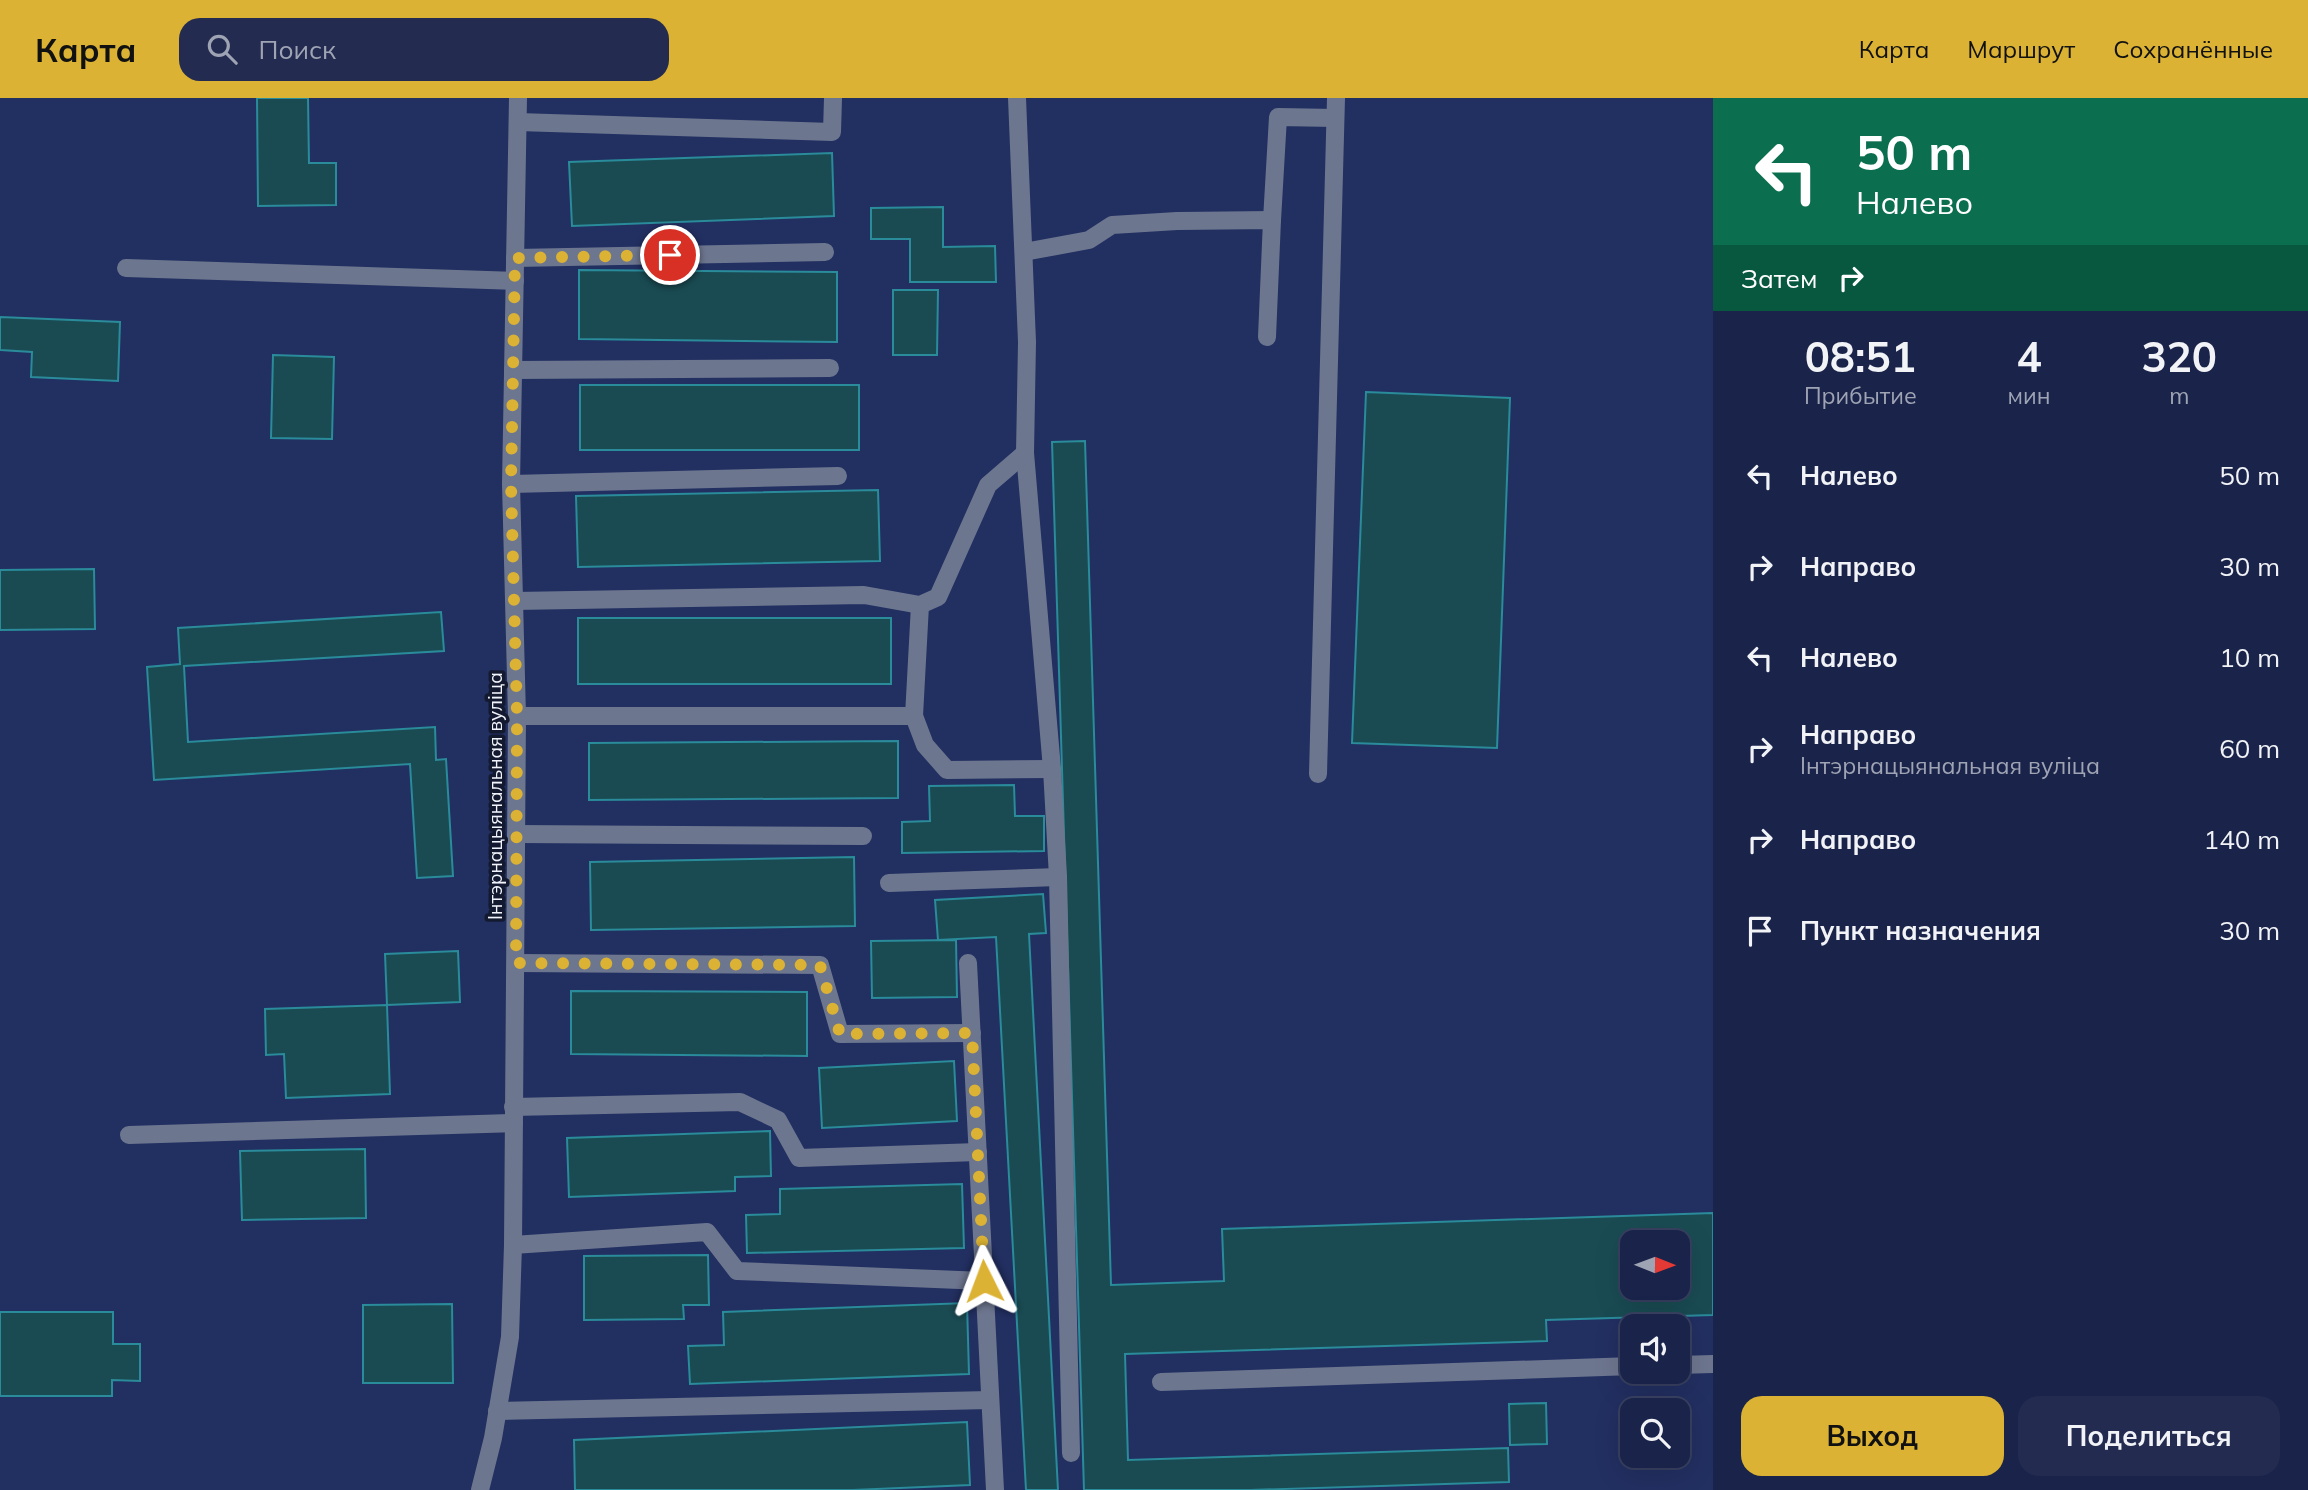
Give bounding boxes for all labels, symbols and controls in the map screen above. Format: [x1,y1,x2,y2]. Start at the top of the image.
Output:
search box [179,18,669,81]
text: Карта [35,29,137,70]
icon: search [203,30,241,68]
text: Поиск [259,33,336,66]
text: Карта [1859,34,1929,64]
text: Маршрут [1967,34,2075,64]
text: Сохранённые [2113,34,2273,64]
text: 50 m [1856,121,1972,182]
icon: left [1741,126,1832,217]
text: Налево [1856,182,1973,222]
pin [640,225,700,285]
icon: arrive [651,236,689,274]
icon: right [1832,259,1870,297]
text: Затем [1741,262,1818,295]
text: 08:51 [1805,330,1916,383]
text: 4 [2016,330,2042,383]
text: 320 [2141,330,2217,383]
text: Прибытие [1804,381,1917,410]
text: мин [2008,381,2051,410]
text: m [2169,381,2189,410]
icon: left [1741,457,1779,495]
text: Налево [1800,459,1898,492]
text: 50 m [2219,459,2280,492]
icon: right [1741,548,1779,586]
text: Направо [1800,550,1916,583]
text: 30 m [2219,550,2280,583]
icon: left [1741,639,1779,677]
text: Налево [1800,641,1898,674]
text: 10 m [2219,641,2280,674]
street label: Інтэрнацыянальная вуліца [483,672,507,920]
text: Направо [1800,718,1916,751]
icon: right [1741,730,1779,768]
text: 60 m [2219,732,2280,765]
text: Інтэрнацыянальная вуліца [1800,751,2100,780]
icon: right [1741,821,1779,859]
text: Направо [1800,823,1916,856]
text: 140 m [2204,823,2280,856]
icon: arrive [1741,912,1779,950]
text: Пункт назначения [1800,914,2041,947]
text: 30 m [2219,914,2280,947]
north arrow [1620,1230,1690,1300]
map controls [1620,1230,1690,1468]
position arrow [947,1244,1021,1318]
button: sound [1620,1314,1690,1384]
button: Выход [1741,1396,2004,1476]
button: Поделиться [2018,1396,2280,1476]
button: search [1620,1398,1690,1468]

